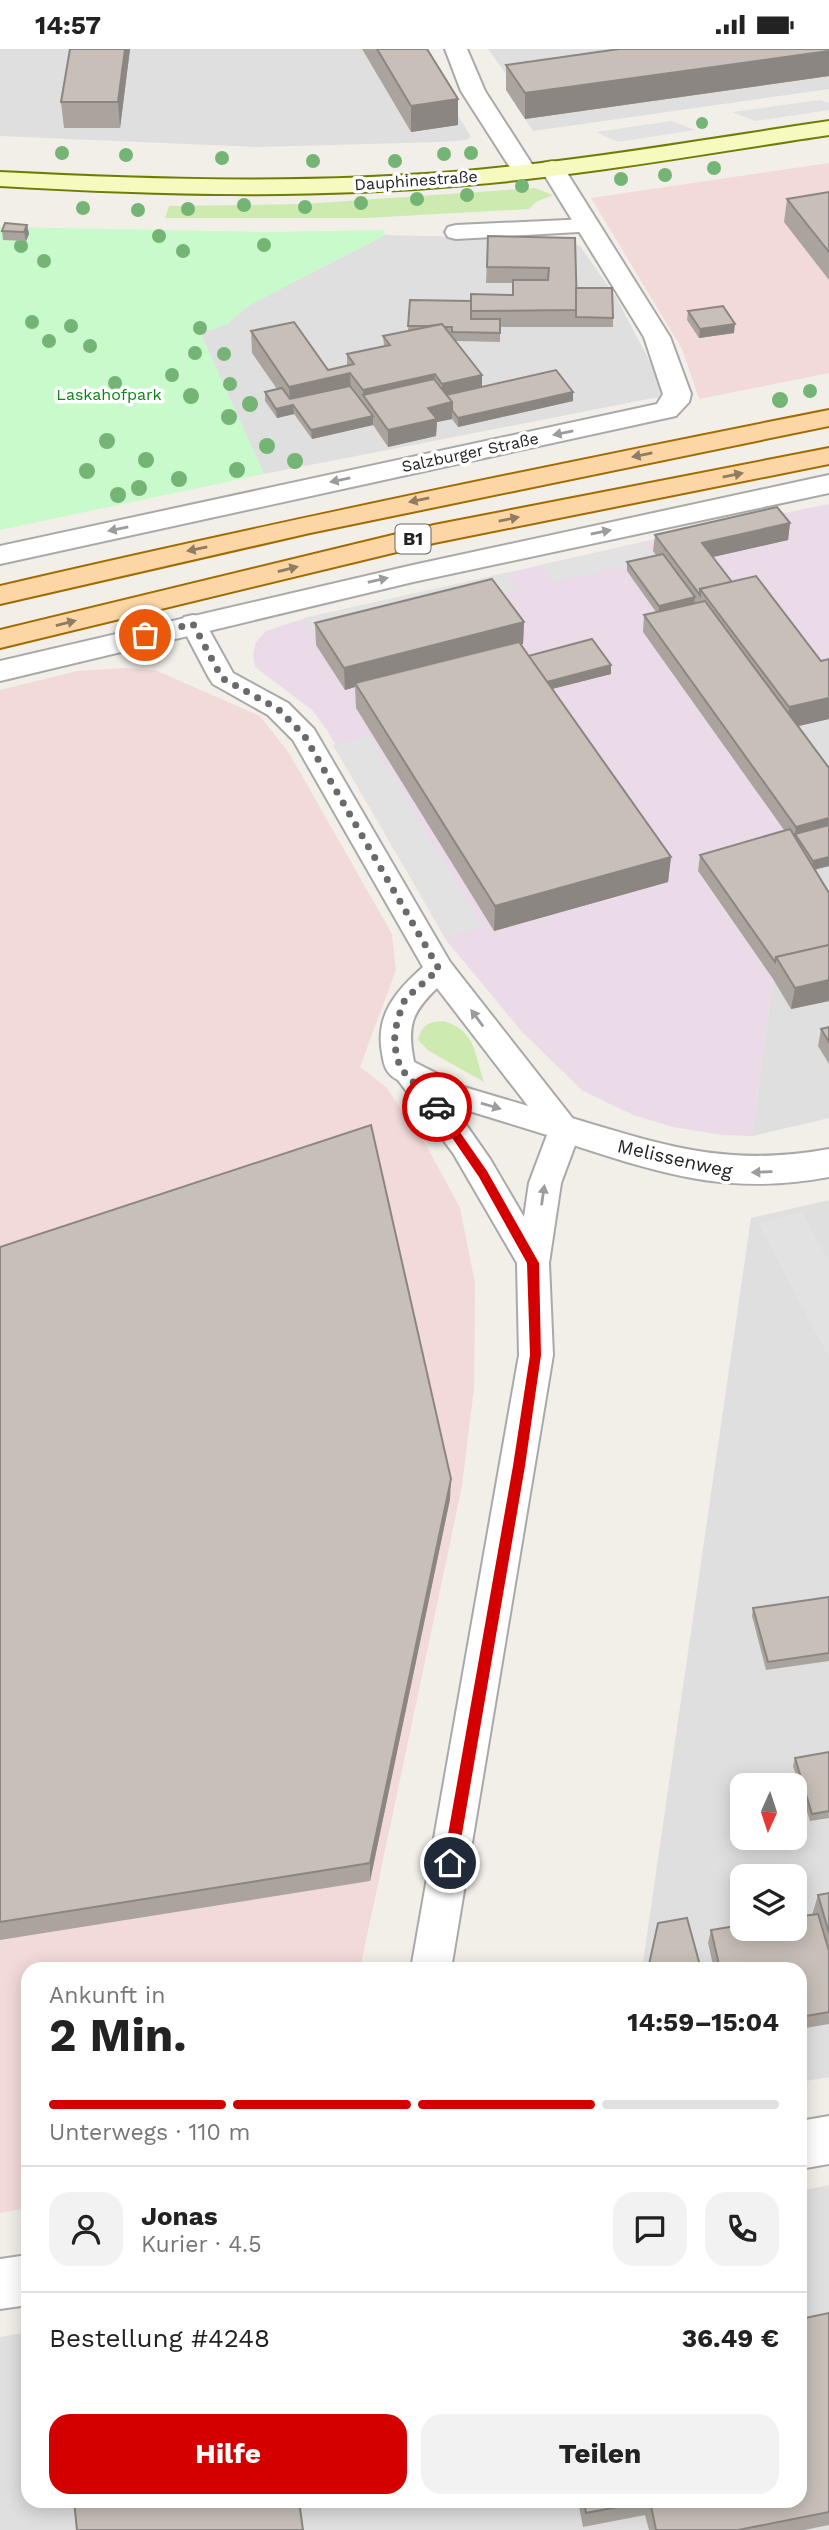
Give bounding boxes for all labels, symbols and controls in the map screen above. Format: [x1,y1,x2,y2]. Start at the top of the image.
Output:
text: 14:57 [35,10,101,40]
street label: Dauphinestraße [354,167,478,194]
park label: Laskahofpark [56,385,162,404]
one-way arrow [552,428,574,439]
street label: Salzburger Straße [400,429,540,476]
one-way arrow [631,450,653,461]
one-way arrow [722,470,744,481]
one-way arrow [329,474,351,485]
one-way arrow [408,495,430,506]
one-way arrow [498,514,520,525]
one-way arrow [107,523,129,534]
road number: B1 [396,525,430,553]
one-way arrow [590,526,612,537]
one-way arrow [186,543,208,554]
one-way arrow [277,564,299,575]
one-way arrow [368,574,390,585]
pin [115,605,175,665]
icon: bag [126,616,164,654]
one-way arrow [55,617,77,628]
one-way arrow [470,1009,484,1027]
courier [402,1072,472,1142]
icon: car [418,1088,456,1126]
one-way arrow [481,1101,502,1111]
street label: Melissenweg [615,1134,735,1183]
one-way arrow [751,1167,773,1178]
one-way arrow [538,1184,549,1206]
north arrow [730,1773,807,1850]
map controls [730,1773,807,1941]
pin [420,1833,480,1893]
icon: home [431,1844,469,1882]
button: layers [730,1864,807,1941]
text: Ankunft in [49,1982,165,2009]
text: 14:59–15:04 [627,2007,779,2037]
text: 2 Min. [49,2008,187,2062]
text: Unterwegs · 110 m [49,2119,250,2146]
button: person [49,2192,123,2266]
button: chat [613,2192,687,2266]
button: phone [705,2192,779,2266]
text: Jonas [141,2201,218,2231]
text: Kurier · 4.5 [141,2231,262,2258]
text: Bestellung #4248 [49,2323,270,2353]
text: 36.49 € [682,2323,779,2353]
button: Hilfe [49,2414,407,2494]
button: Teilen [421,2414,779,2494]

